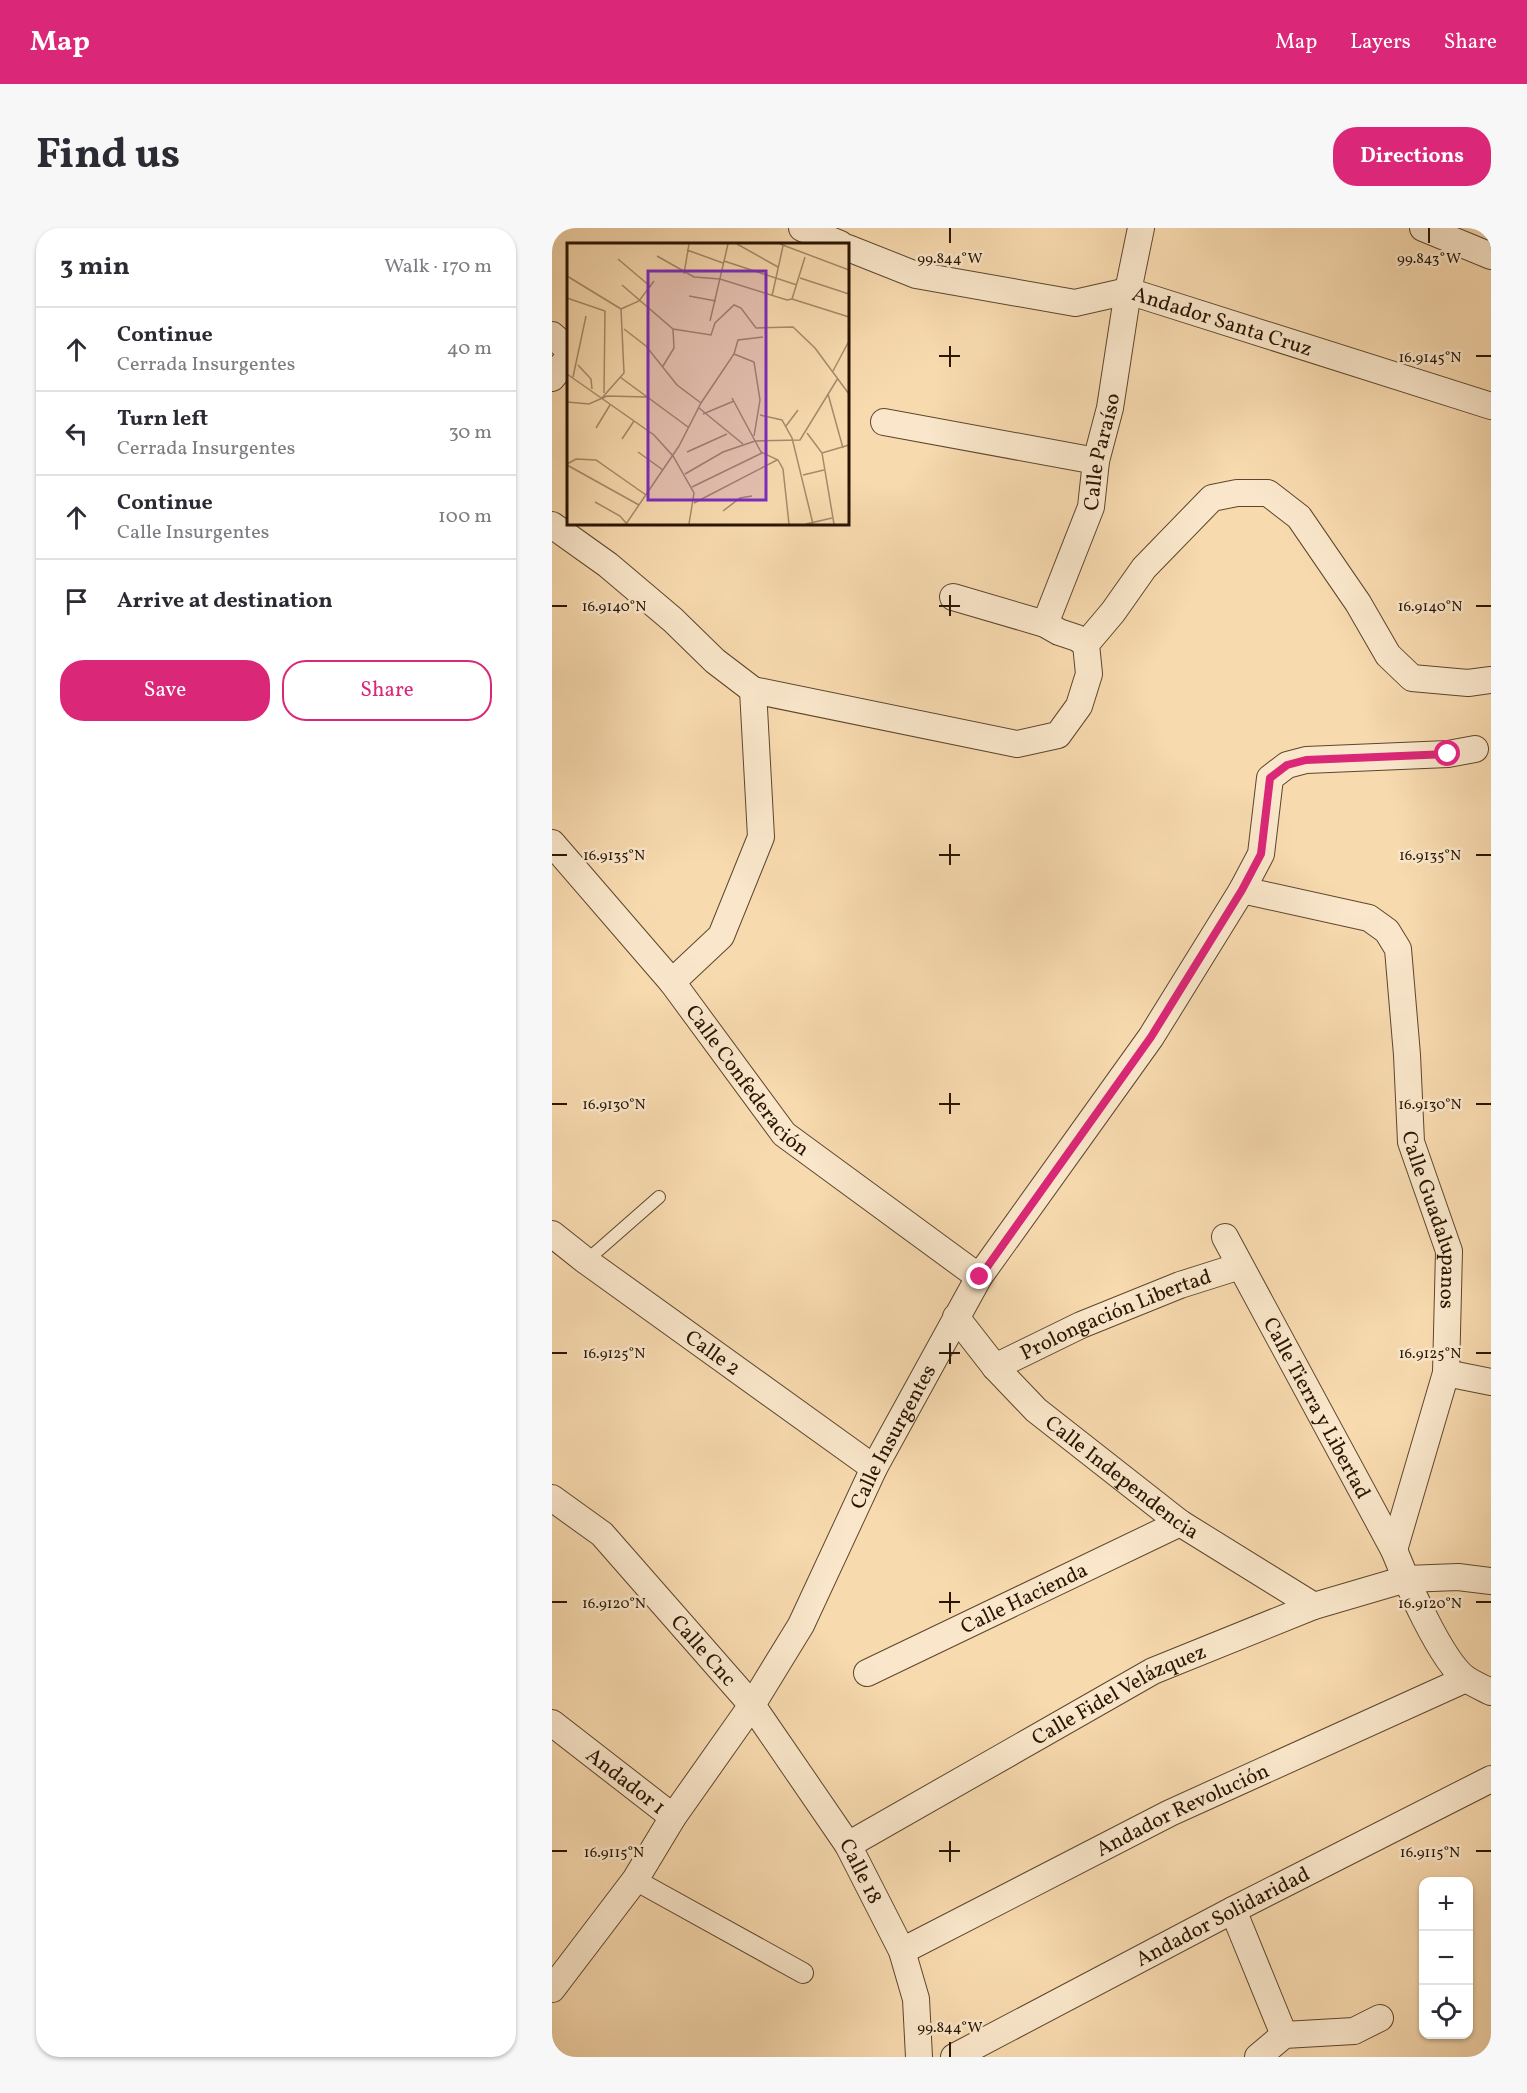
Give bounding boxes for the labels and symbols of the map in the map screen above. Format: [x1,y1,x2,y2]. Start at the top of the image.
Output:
inset map [567,243,849,525]
text: 99.844°W [917,249,983,270]
text: 99.843°W [1397,249,1461,270]
street label: Andador Santa Cruz [1128,280,1316,364]
text: 16.9145°N [1398,348,1462,369]
street label: Calle Paraíso [1078,391,1128,512]
text: 16.9140°N [582,597,646,618]
text: 16.9140°N [1398,597,1462,618]
route start [1434,740,1460,766]
text: 16.9135°N [583,846,645,867]
text: 16.9135°N [1399,846,1461,867]
street label: Calle Confederación [678,1000,815,1164]
text: 16.9130°N [582,1095,646,1116]
text: 16.9130°N [1398,1095,1462,1116]
street label: Calle Guadalupanos [1395,1130,1462,1309]
route end [966,1263,992,1289]
street label: Prolongación Libertad [1016,1263,1215,1368]
street label: Calle Tierra y Libertad [1255,1312,1377,1504]
street label: Calle 2 [679,1324,746,1384]
text: 16.9125°N [583,1344,645,1365]
text: 16.9125°N [1399,1344,1461,1365]
street label: Calle Insurgentes [844,1360,944,1514]
street label: Calle Independencia [1038,1409,1204,1547]
street label: Calle Hacienda [956,1556,1093,1642]
text: 16.9120°N [582,1594,646,1615]
text: 16.9120°N [1398,1594,1462,1615]
street label: Calle Cnc [663,1609,742,1693]
street label: Calle Fidel Velázquez [1027,1638,1211,1753]
street label: Andador 1 [579,1742,671,1822]
street label: Andador Revolución [1091,1757,1274,1865]
street label: Calle 18 [831,1834,889,1909]
text: 16.9115°N [584,1843,644,1864]
text: 16.9115°N [1400,1843,1460,1864]
street label: Andador Solidaridad [1131,1860,1315,1975]
text: 99.844°W [917,2018,983,2039]

